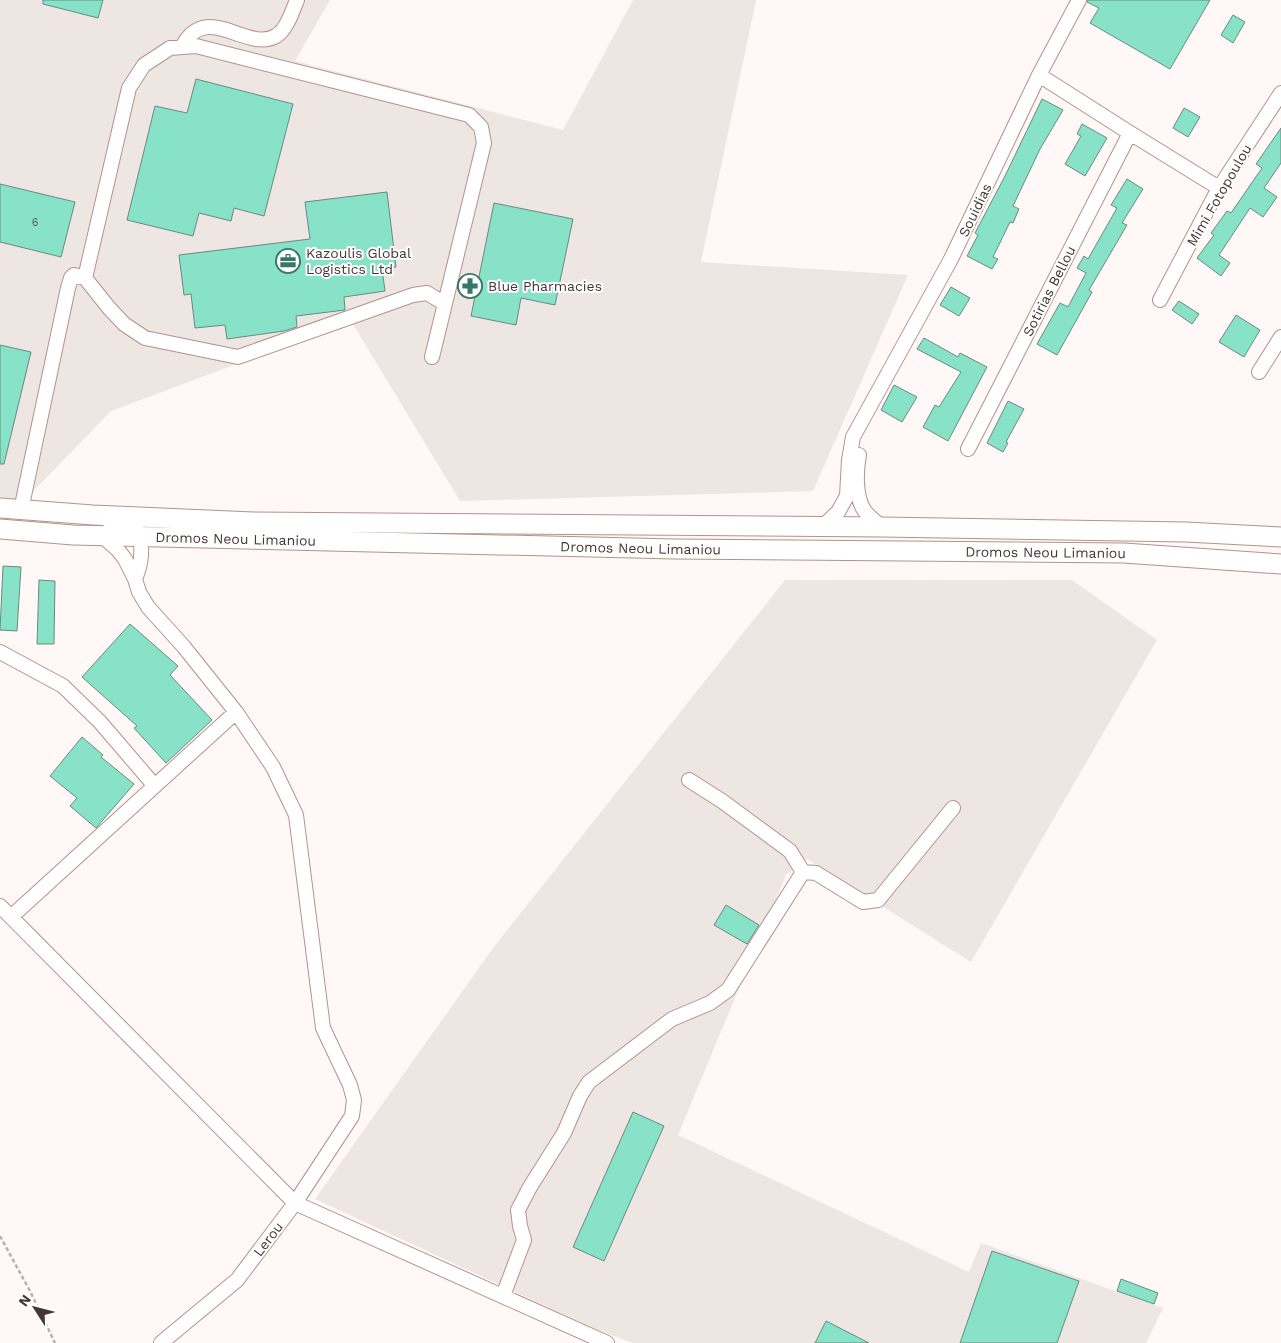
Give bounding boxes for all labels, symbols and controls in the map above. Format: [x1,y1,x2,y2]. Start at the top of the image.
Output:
street label: Mimi Fotopoulou [1183,141,1255,249]
street label: Souidias [955,181,995,239]
house number: 6 [32,216,39,229]
street label: Sotirias Bellou [1019,243,1079,339]
place label: Kazoulis Global Logistics Ltd [306,245,412,277]
office icon: Kazoulis Global Logistics Ltd [275,248,301,274]
pharmacy icon: Blue Pharmacies [457,273,483,299]
place label: Blue Pharmacies [488,278,602,294]
street label: Dromos Neou Limaniou [155,529,316,549]
street label: Dromos Neou Limaniou [560,538,721,557]
street label: Dromos Neou Limaniou [965,544,1126,561]
street label: Lerou [250,1219,286,1259]
north arrow [10,1283,60,1333]
text: N [15,1291,34,1309]

